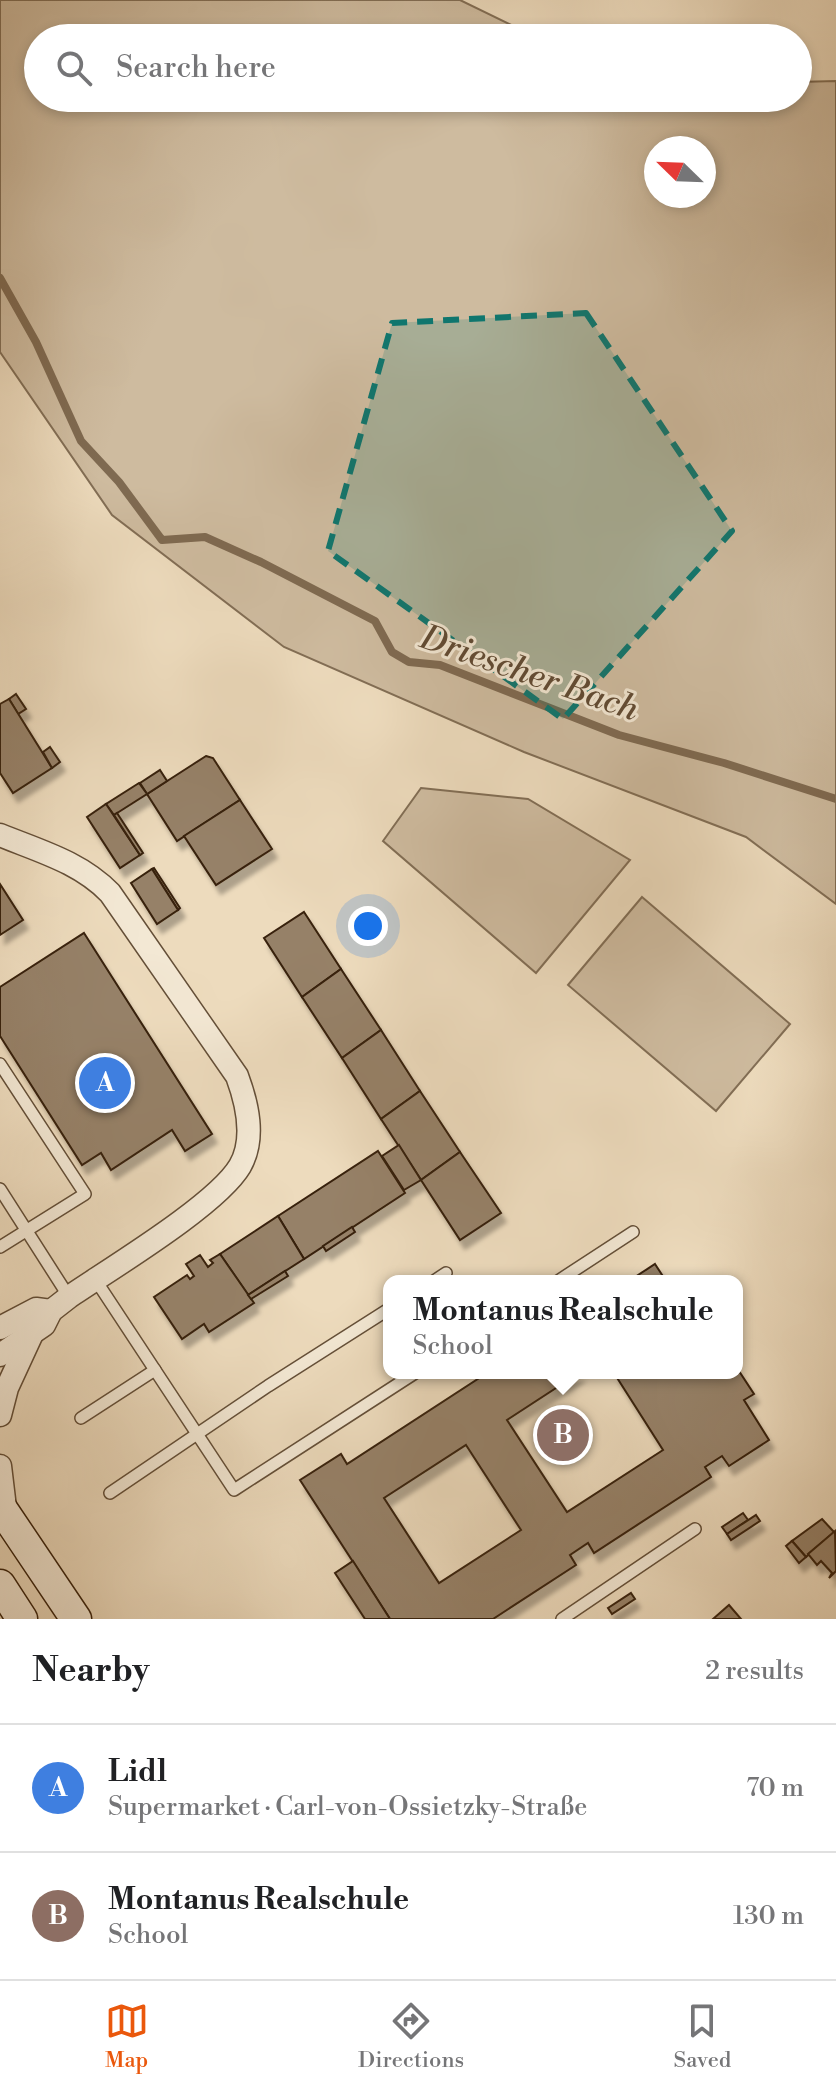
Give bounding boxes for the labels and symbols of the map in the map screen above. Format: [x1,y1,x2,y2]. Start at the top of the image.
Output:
north arrow [644,136,716,208]
water label: Driescher Bach [413,617,645,731]
your location [348,906,388,946]
pin: A [79,1053,131,1113]
pin: B [537,1405,589,1465]

